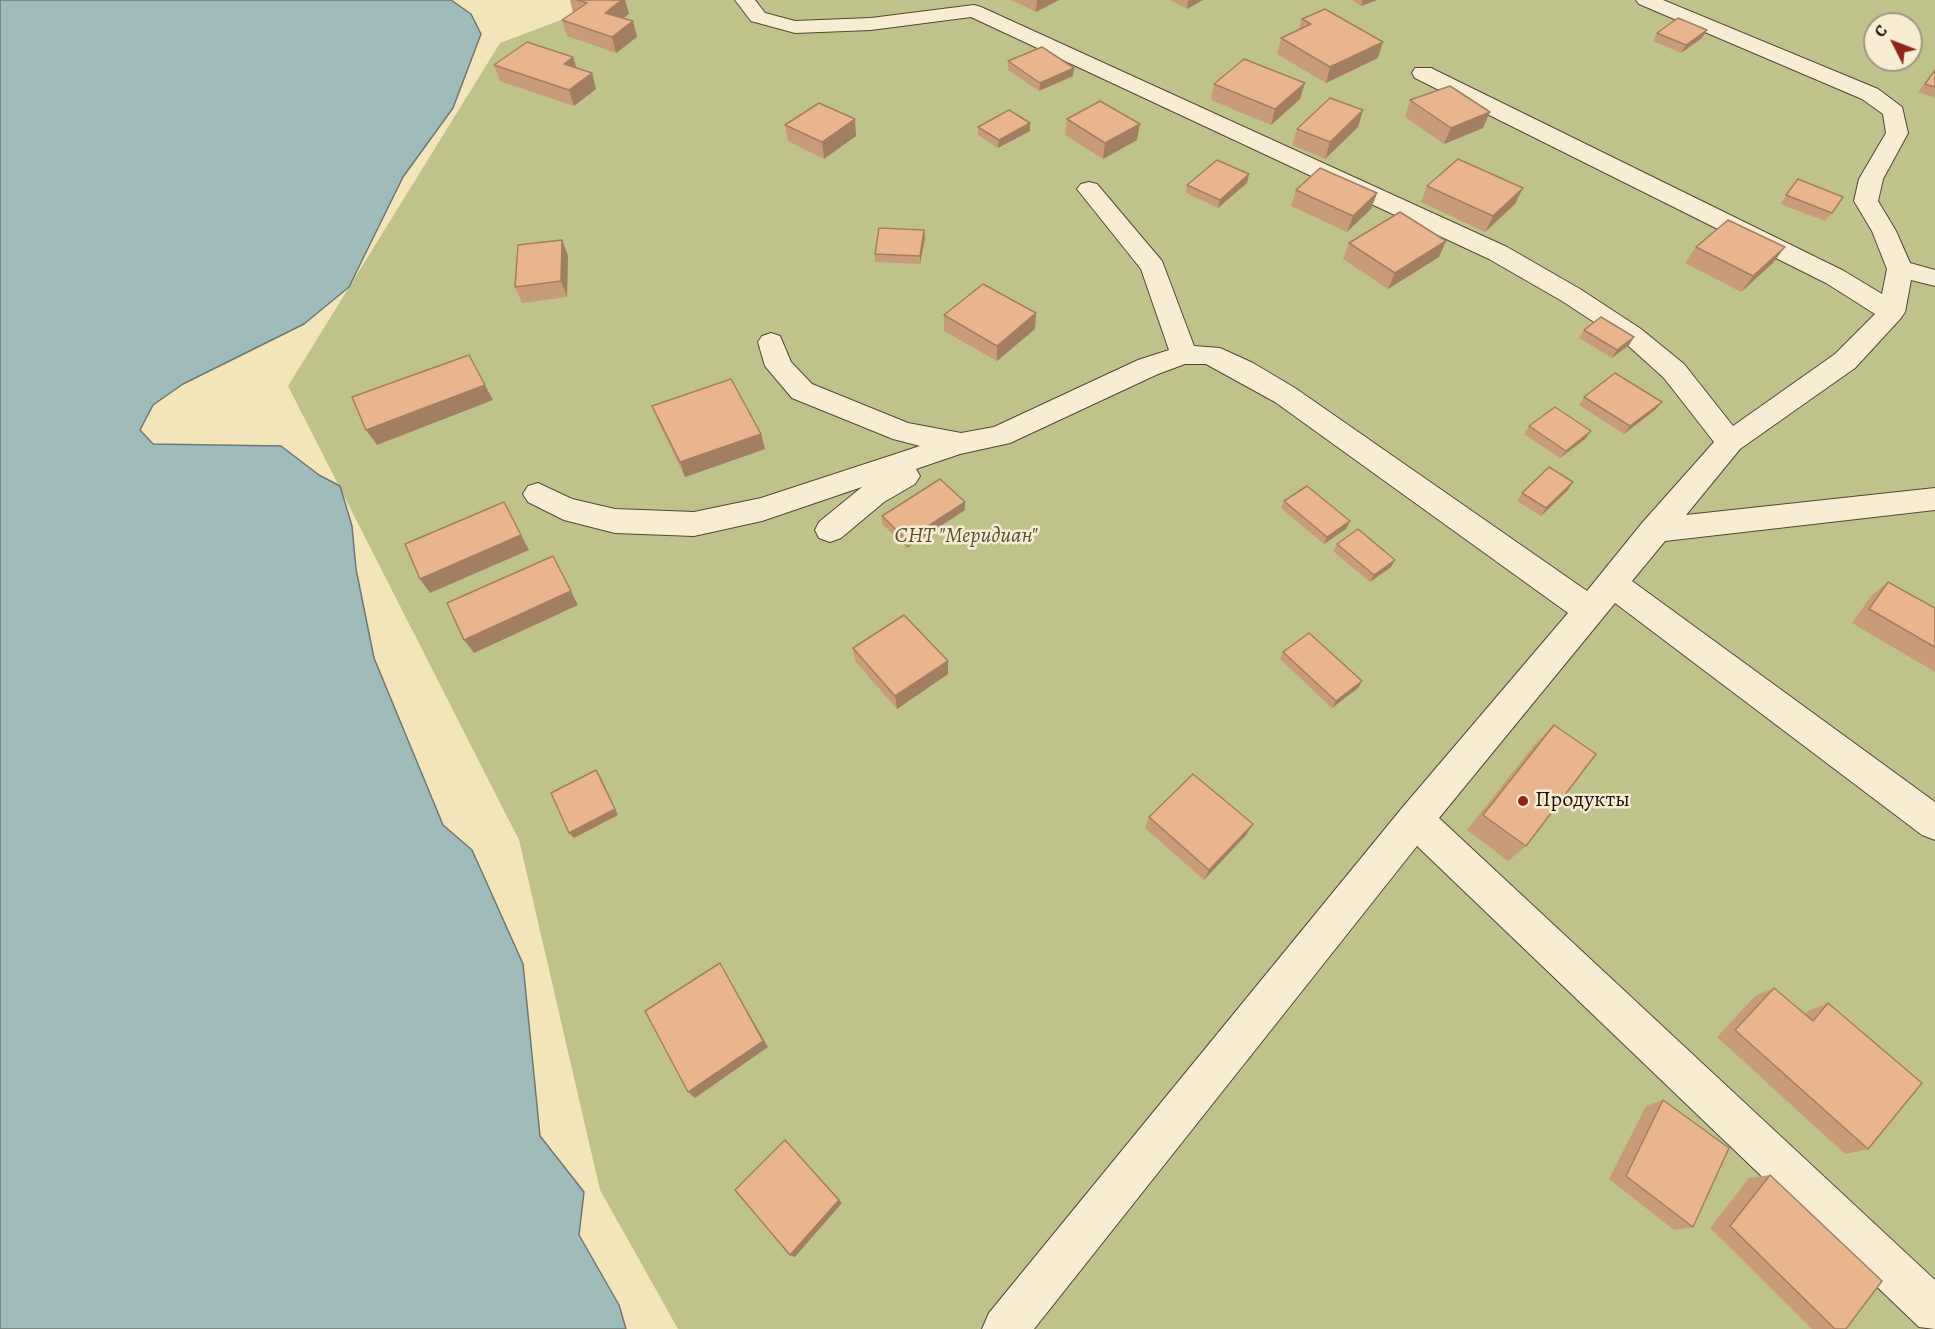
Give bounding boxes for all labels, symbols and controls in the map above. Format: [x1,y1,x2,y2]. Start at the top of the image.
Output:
north arrow [1863,12,1923,72]
text: С [1870,20,1893,42]
park label: СНТ "Меридиан" [894,524,1038,550]
place label: Продукты [1535,788,1630,814]
marker: Продукты [1516,794,1530,808]

